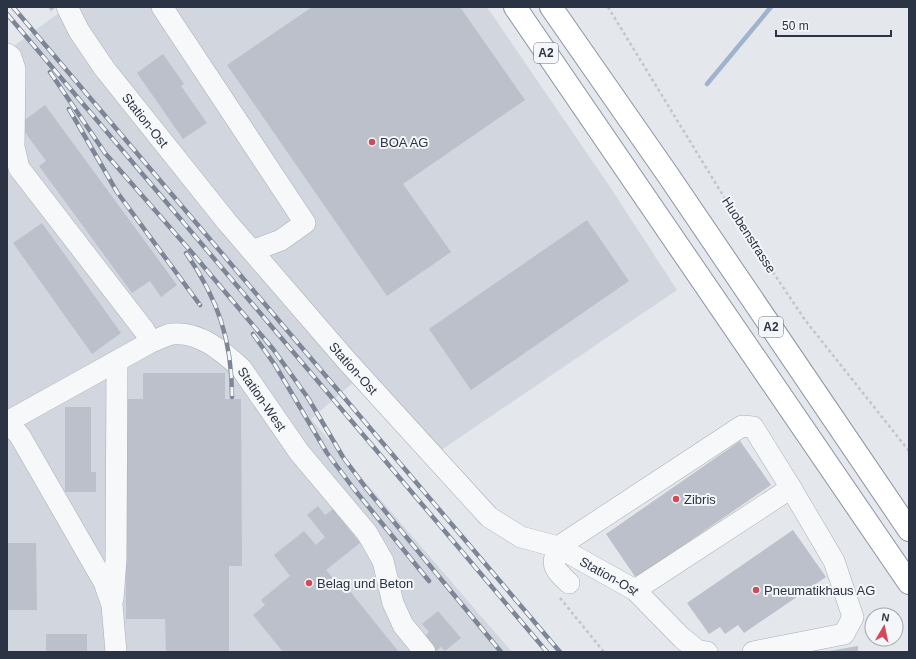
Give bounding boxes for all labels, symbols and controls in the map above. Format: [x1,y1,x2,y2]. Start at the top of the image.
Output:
scale bar [776,12,891,38]
text: 50 m [782,19,809,33]
road number: A2 [534,43,558,63]
street label: Station-Ost [119,90,172,150]
place label: BOA AG [380,135,428,150]
marker: BOA AG [367,137,377,147]
street label: Huobenstrasse [719,194,779,276]
road number: A2 [759,317,783,337]
street label: Station-Ost [326,339,381,398]
street label: Station-West [235,364,290,434]
place label: Zibris [684,492,716,507]
marker: Zibris [671,494,681,504]
street label: Station-Ost [577,553,643,598]
place label: Belag und Beton [317,576,413,591]
marker: Belag und Beton [304,578,314,588]
place label: Pneumatikhaus AG [764,583,875,598]
marker: Pneumatikhaus AG [751,585,761,595]
north arrow [864,607,904,647]
text: N [881,611,890,624]

